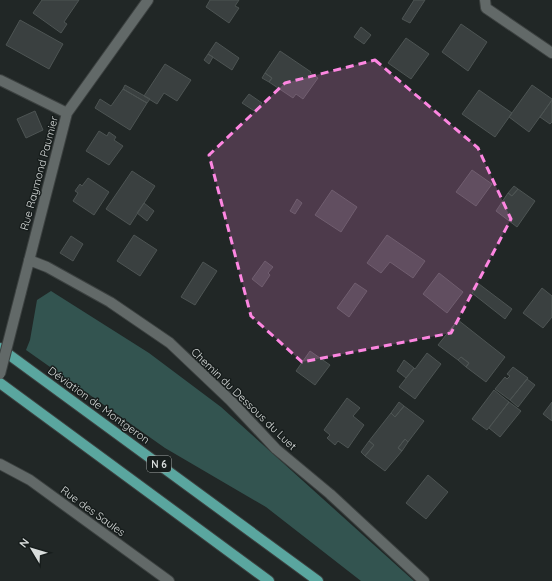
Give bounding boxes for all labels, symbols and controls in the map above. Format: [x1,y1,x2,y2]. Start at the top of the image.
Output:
street label: Rue Raymond Paumier [17,114,61,232]
street label: Chemin du Dessous du Luet [188,345,300,453]
street label: Déviation de Montgeron [45,363,153,447]
road number: N 6 [147,456,171,472]
street label: Rue des Saules [58,483,128,539]
north arrow [12,529,52,569]
text: N [16,535,32,550]

